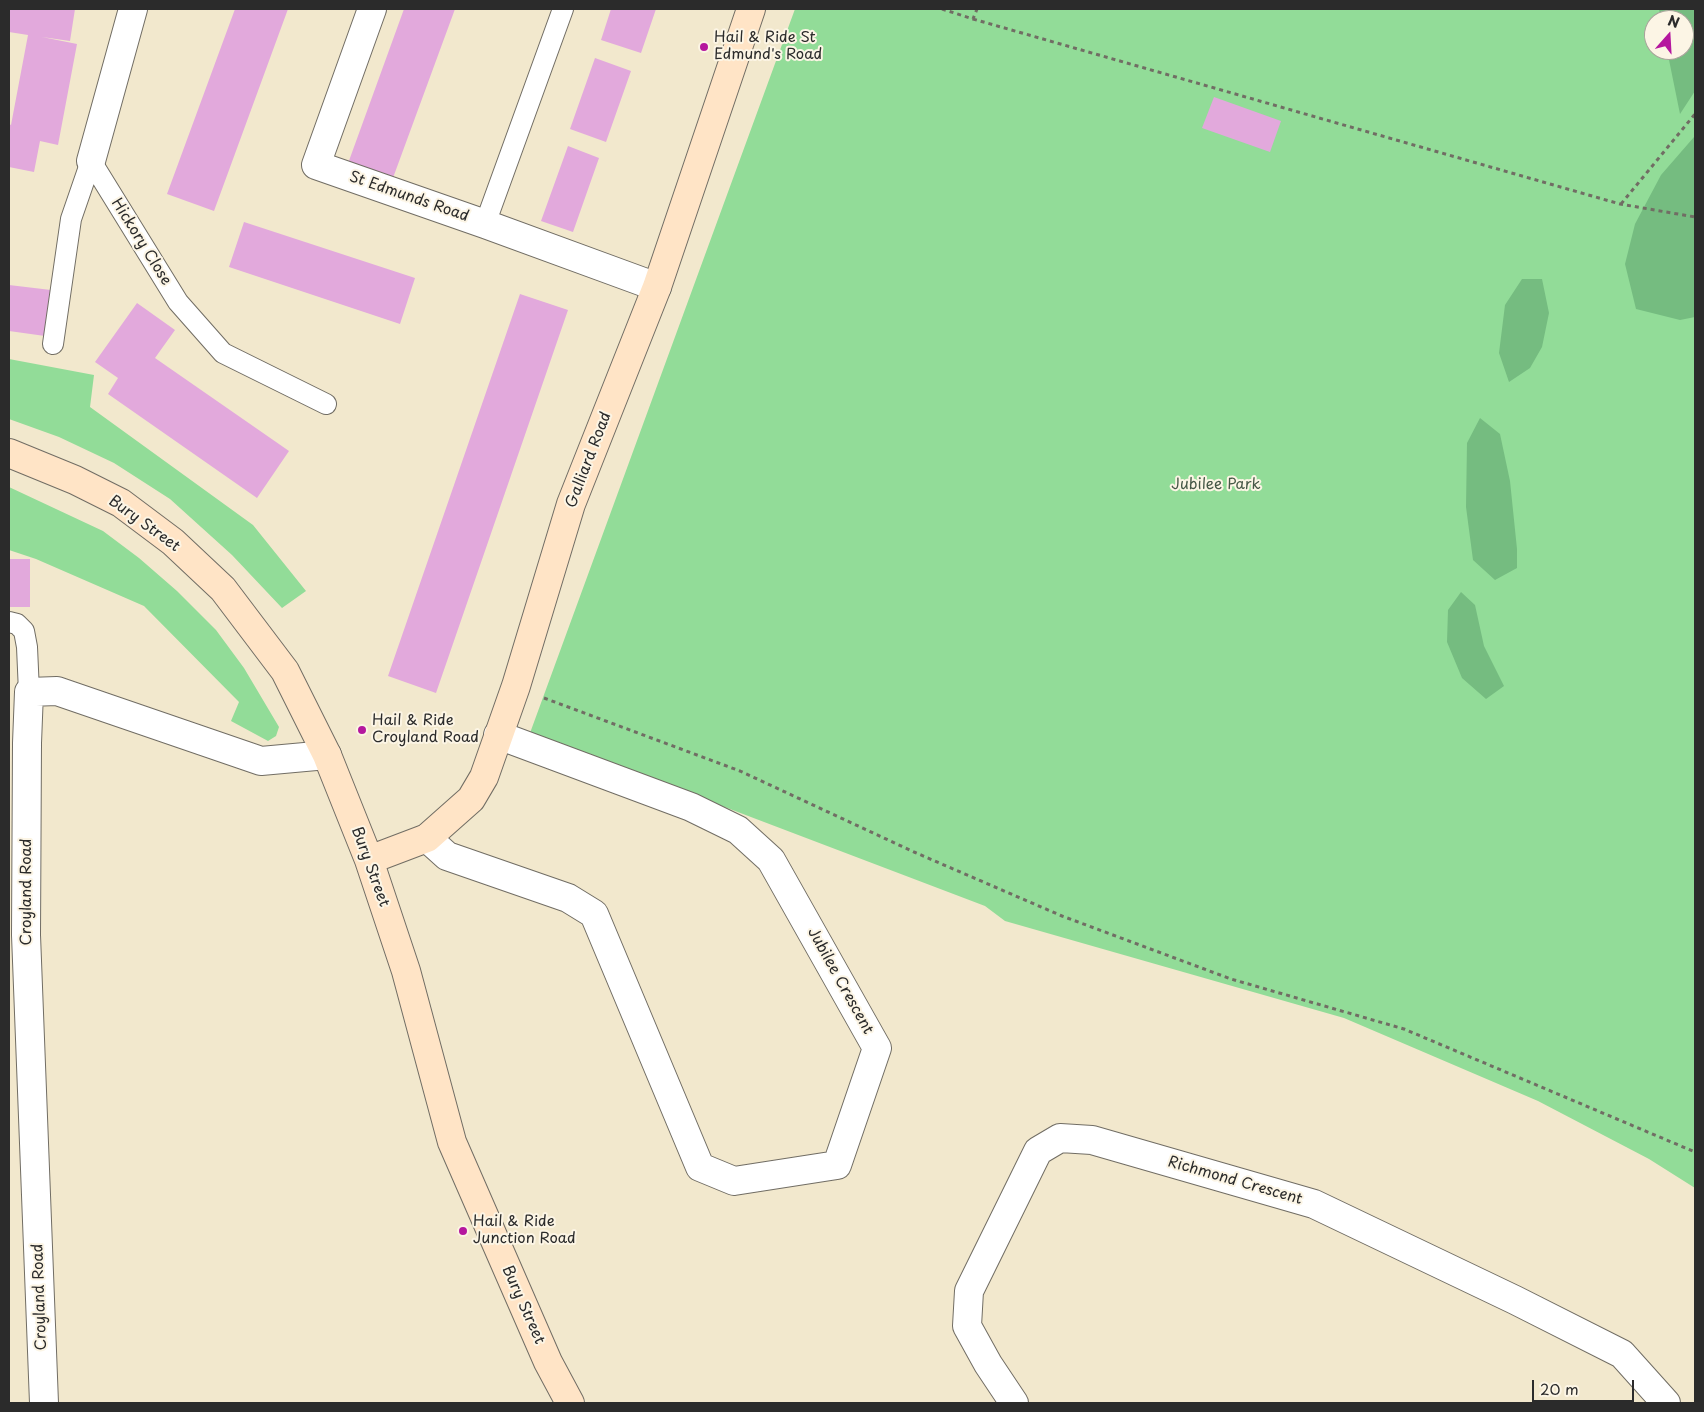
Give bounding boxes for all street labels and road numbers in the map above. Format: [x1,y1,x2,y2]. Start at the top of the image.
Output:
street label: St Edmunds Road [347,168,471,226]
street label: Hickory Close [107,195,175,289]
street label: Galliard Road [562,410,616,510]
street label: Bury Street [105,492,183,556]
street label: Bury Street [347,824,393,910]
street label: Croyland Road [18,838,36,946]
street label: Jubilee Crescent [803,925,877,1037]
street label: Richmond Crescent [1166,1153,1304,1209]
street label: Croyland Road [29,1243,51,1351]
street label: Bury Street [498,1263,548,1347]

